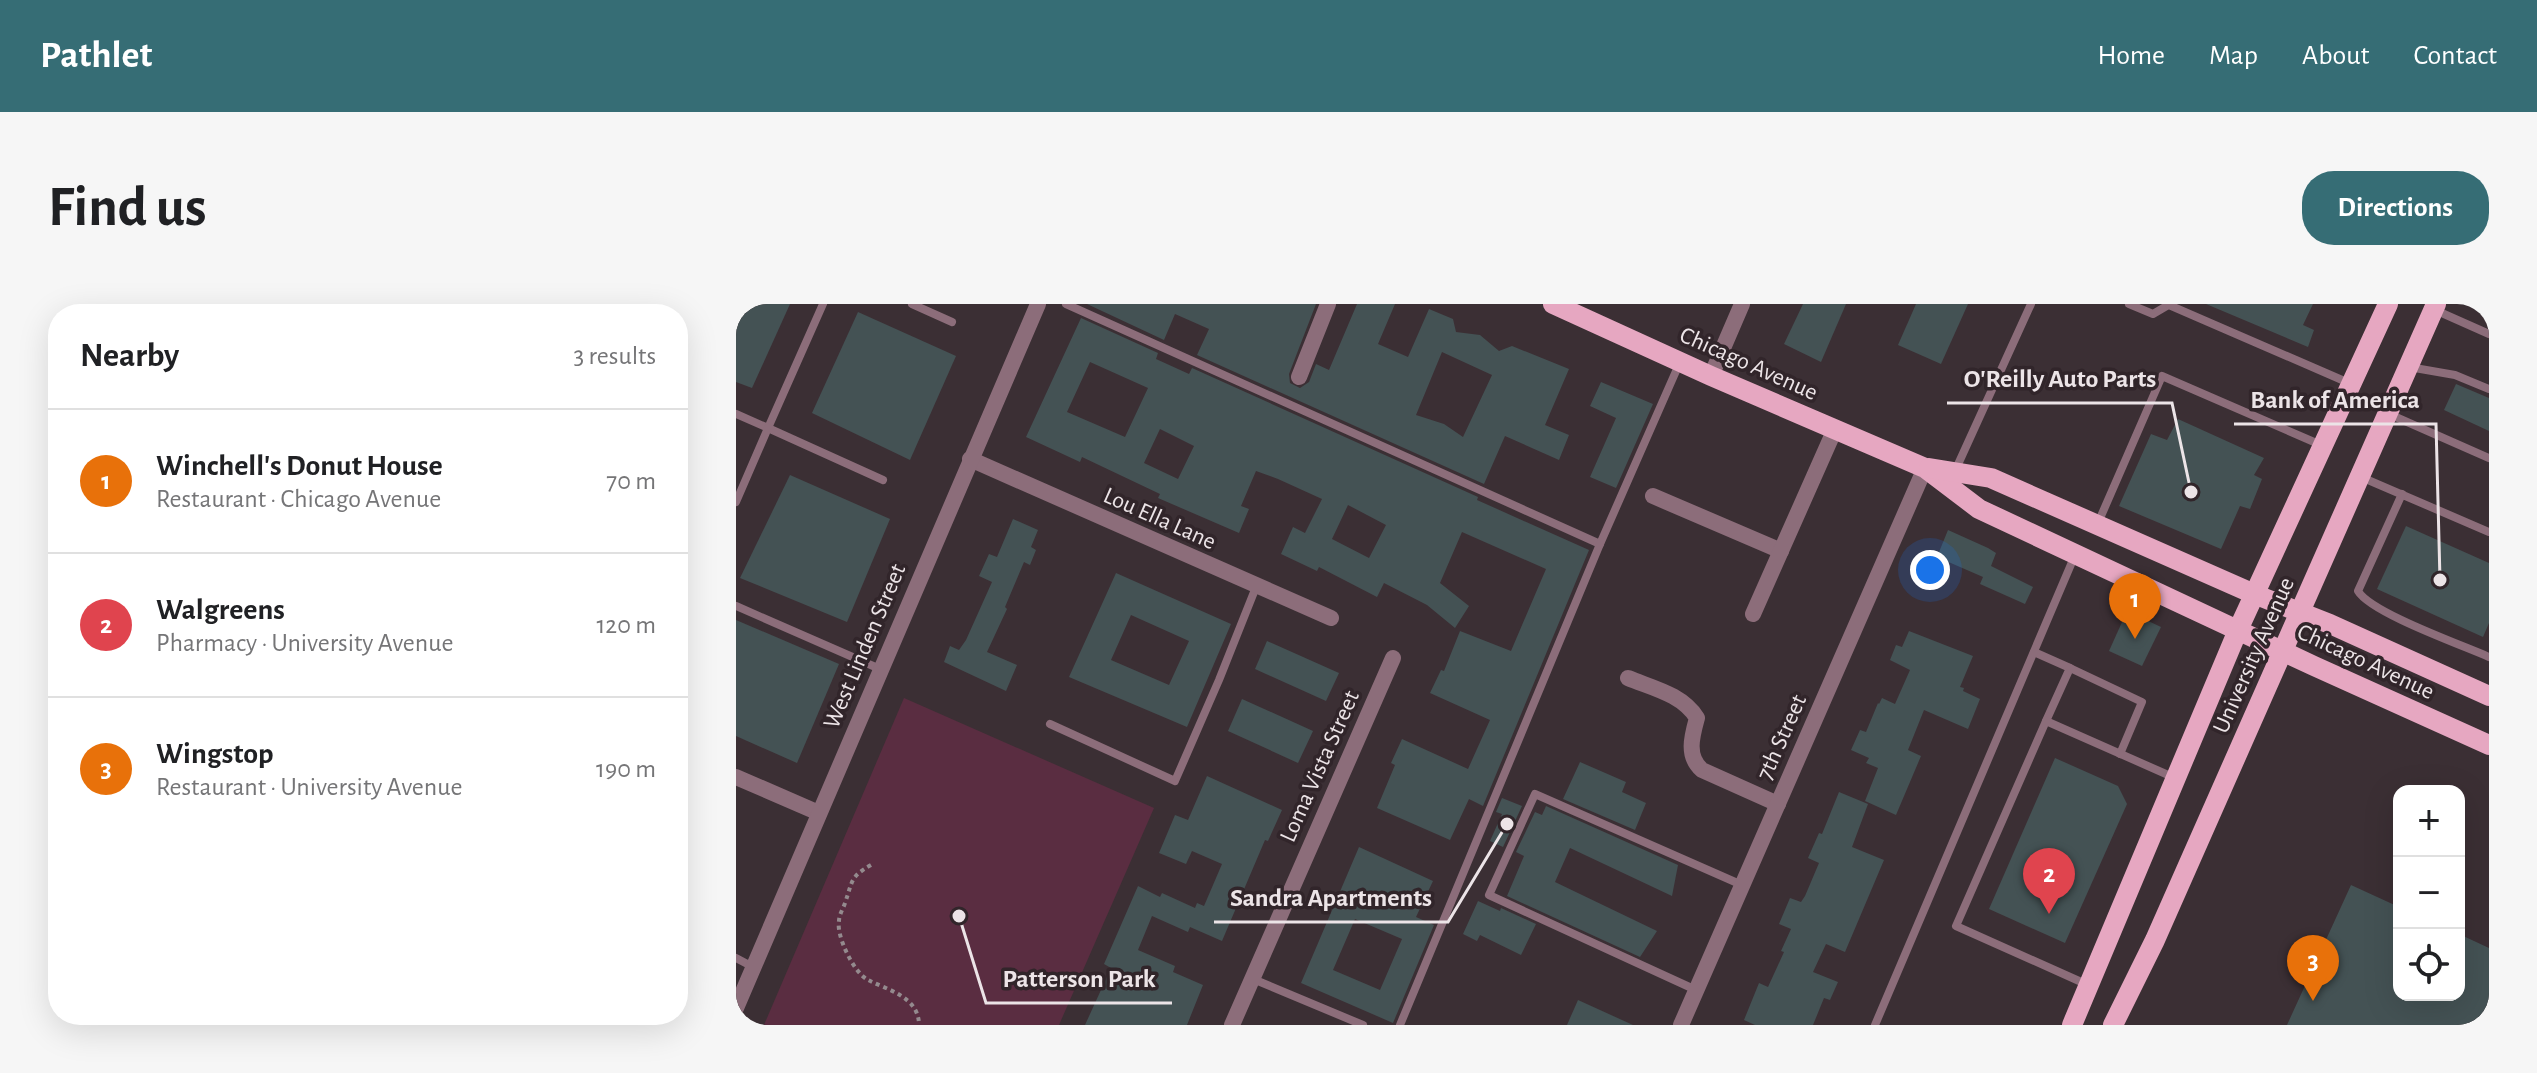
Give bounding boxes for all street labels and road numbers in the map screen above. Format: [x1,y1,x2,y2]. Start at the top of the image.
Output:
street label: Chicago Avenue [1676,323,1821,405]
street label: Lou Ella Lane [1100,483,1219,554]
street label: West Linden Street [819,560,911,732]
street label: University Avenue [2209,574,2299,737]
street label: Chicago Avenue [2293,620,2438,704]
street label: Loma Vista Street [1276,687,1364,846]
street label: 7th Street [1753,691,1811,784]

